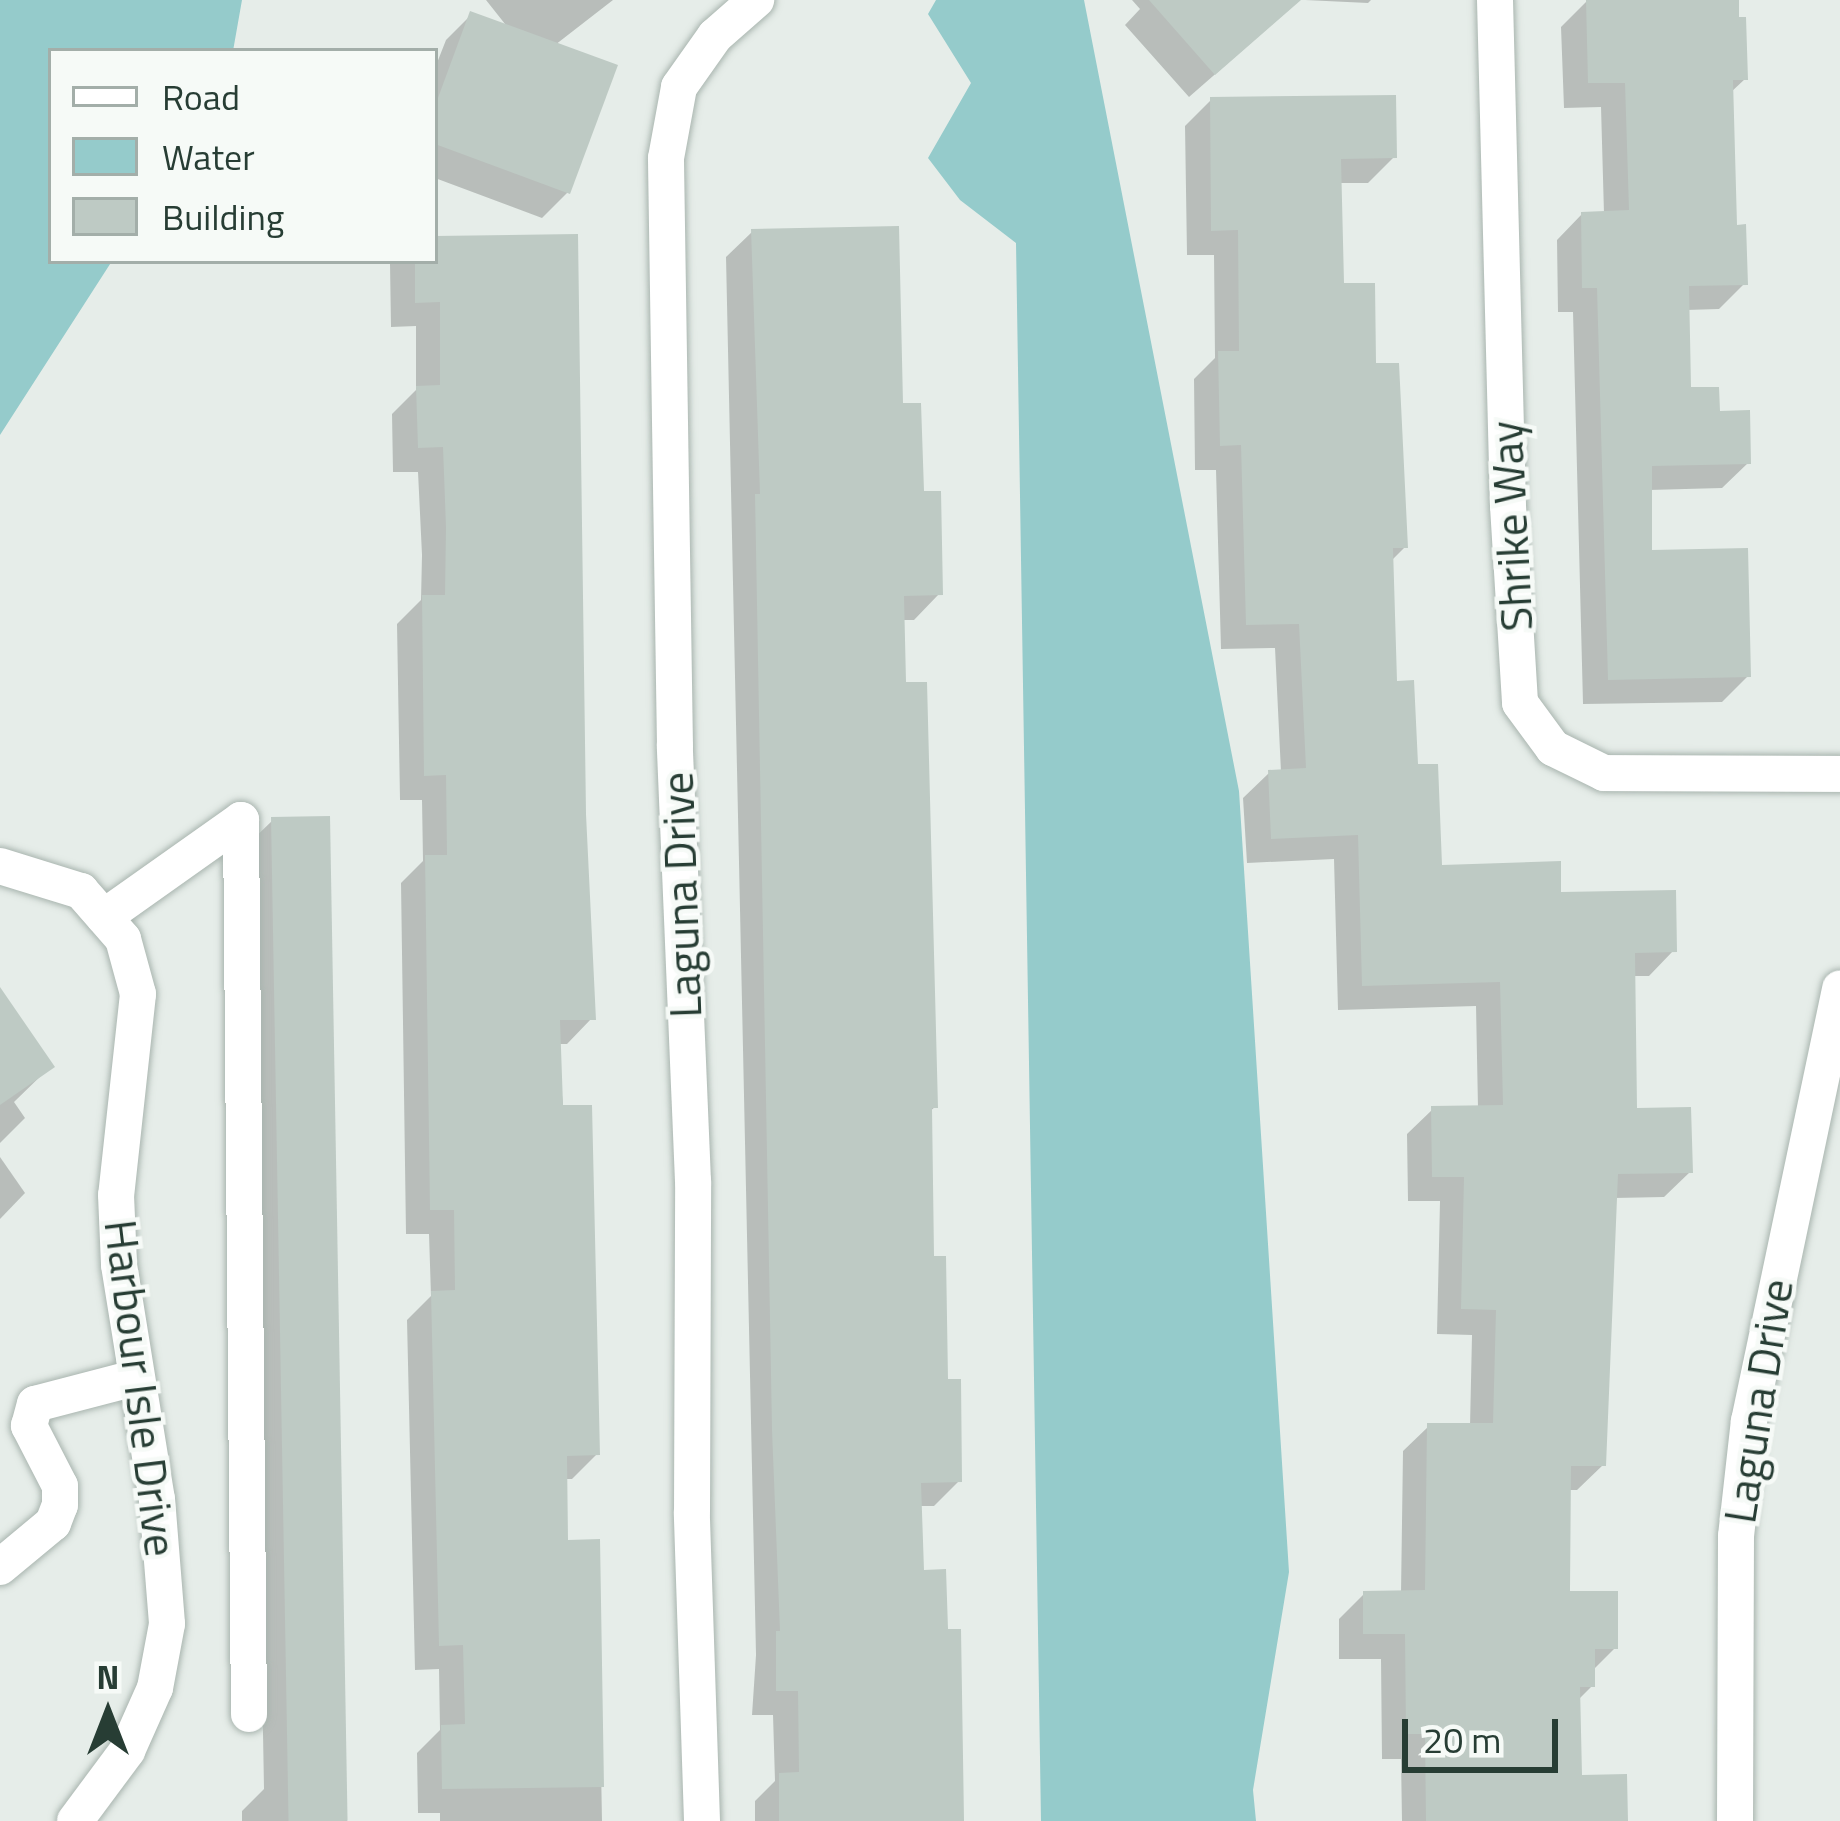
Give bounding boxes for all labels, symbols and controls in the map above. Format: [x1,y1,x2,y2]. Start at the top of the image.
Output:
legend [48,48,438,264]
text: Road [162,69,240,124]
text: Water [162,129,255,184]
text: Building [162,189,284,244]
street label: Shrike Way [1479,419,1543,633]
street label: Laguna Drive [650,771,712,1019]
street label: Harbour Isle Drive [94,1217,188,1559]
street label: Laguna Drive [1712,1275,1804,1527]
text: N [97,1652,119,1702]
north arrow [48,1653,168,1773]
scale bar [1408,1695,1564,1769]
text: 20 m [1423,1712,1501,1767]

